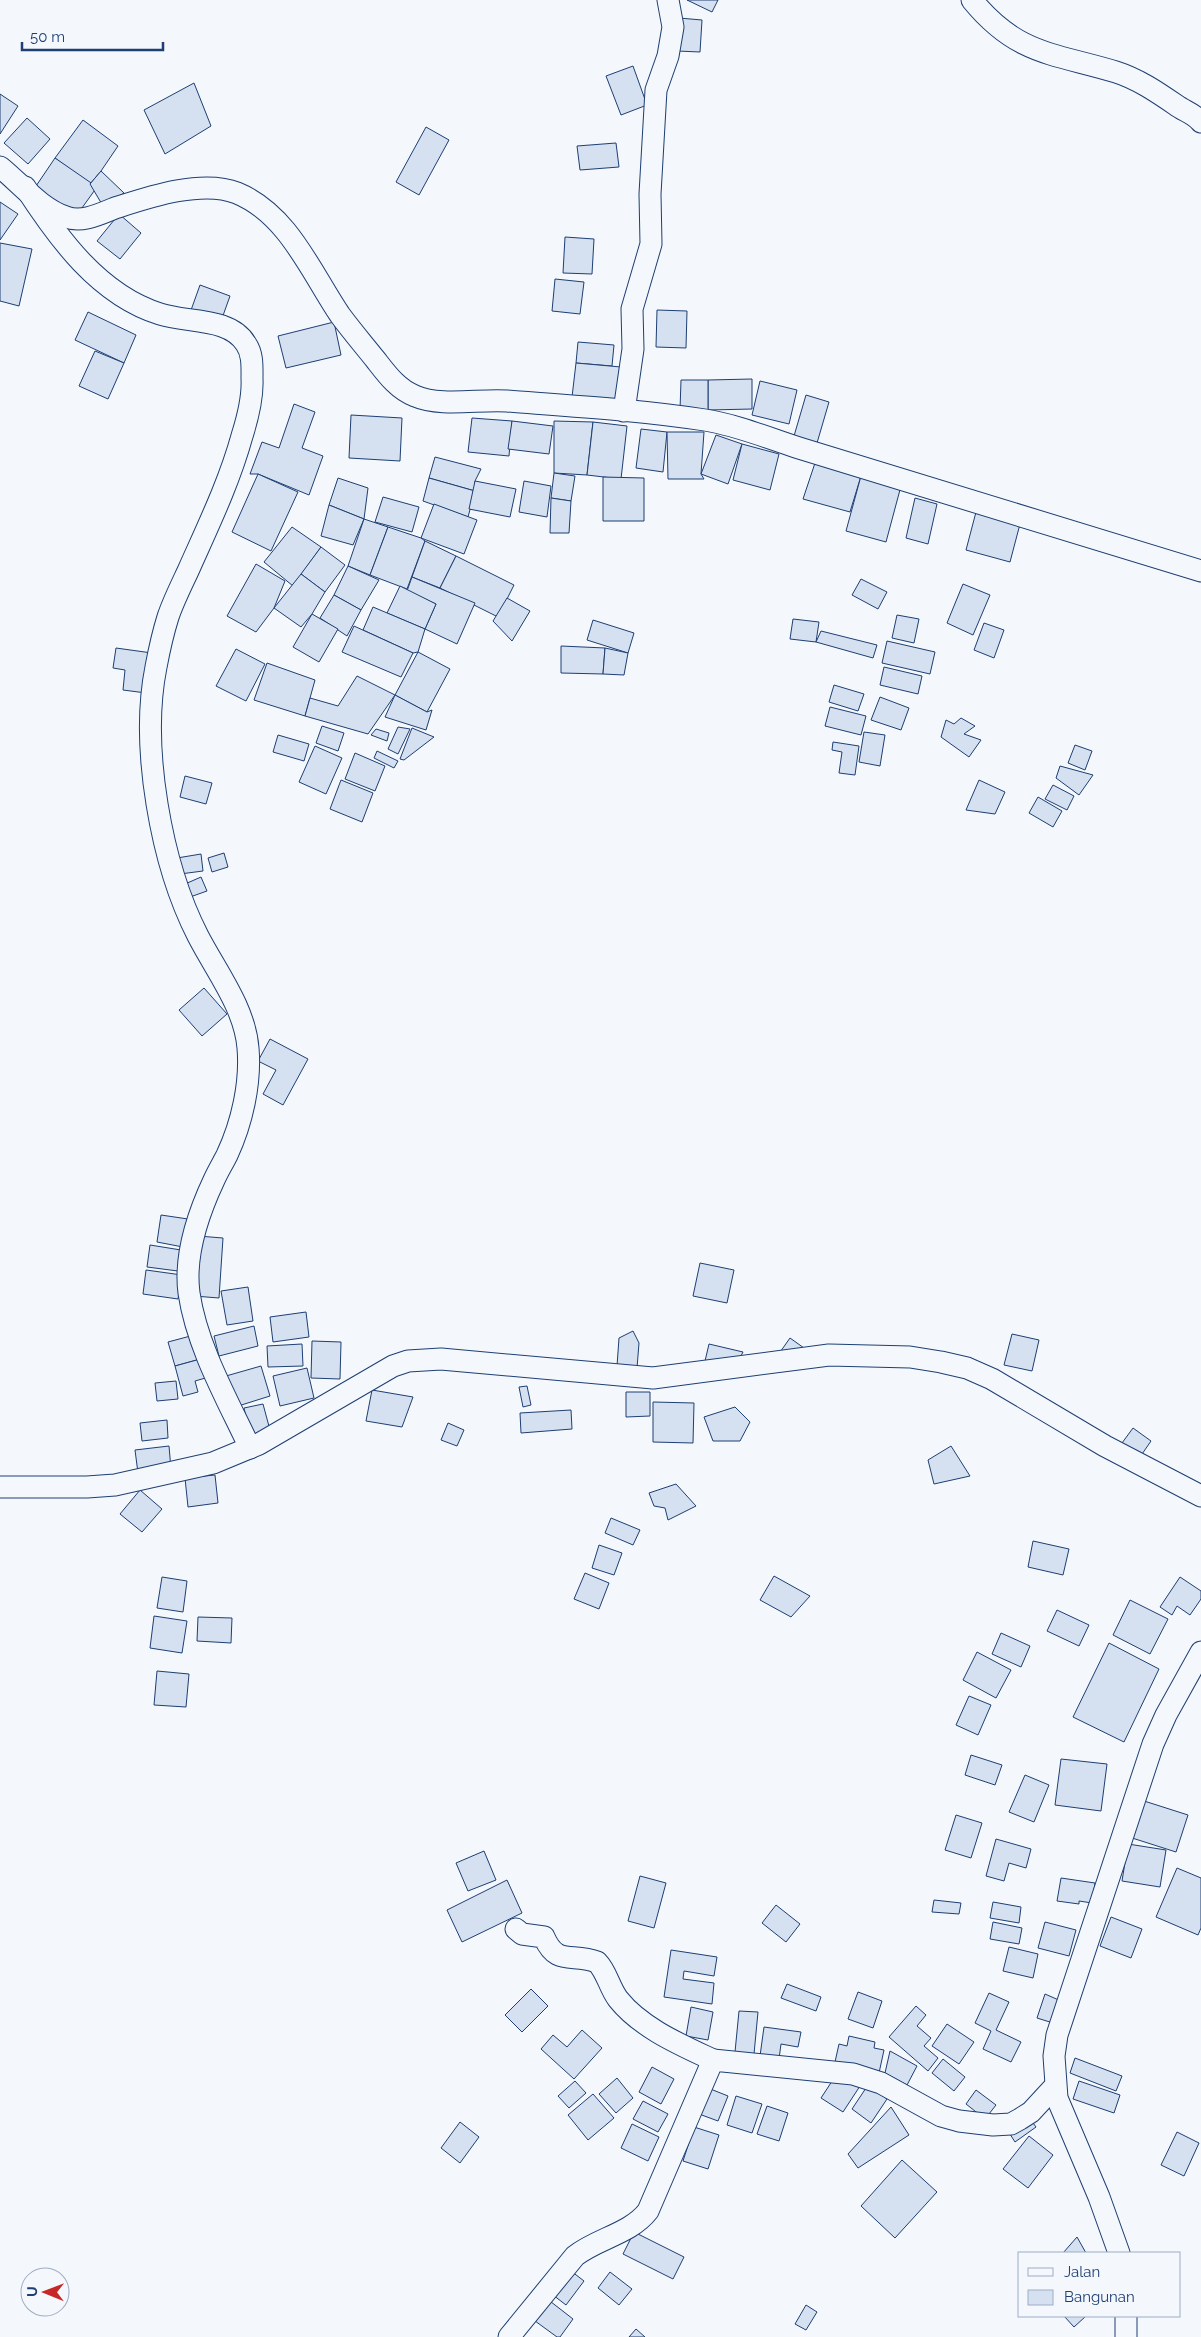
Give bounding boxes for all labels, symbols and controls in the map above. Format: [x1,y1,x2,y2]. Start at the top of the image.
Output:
scale bar [22,20,164,52]
text: 50 m [30,28,65,46]
legend [1018,2252,1181,2317]
text: Jalan [1064,2263,1100,2281]
north arrow [20,2267,70,2317]
text: U [24,2286,40,2297]
text: Bangunan [1064,2288,1135,2306]

